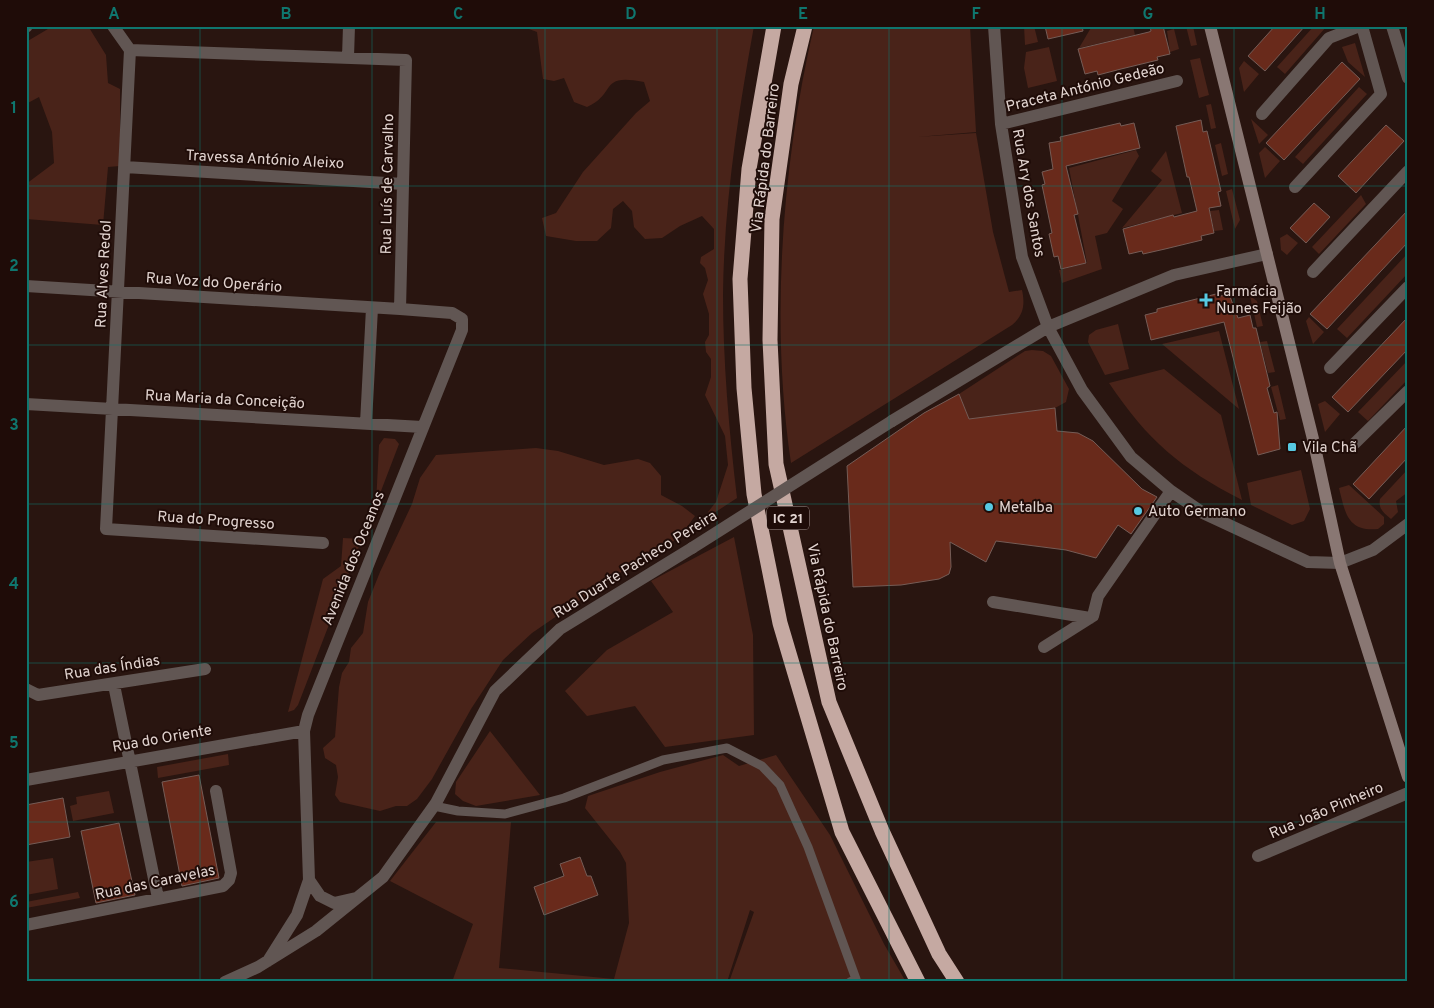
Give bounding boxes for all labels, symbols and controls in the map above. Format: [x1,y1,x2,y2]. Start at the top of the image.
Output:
text: A [108,5,120,25]
text: B [280,5,292,25]
text: C [453,5,463,25]
text: D [625,5,637,25]
text: E [798,5,808,25]
text: F [971,5,981,25]
text: G [1143,5,1153,25]
text: H [1314,5,1326,25]
street label: Praceta António Gedeão [1004,60,1167,117]
street label: Via Rápida do Barreiro [748,82,785,234]
text: 1 [11,99,17,119]
street label: Rua Luís de Carvalho [378,113,399,255]
street label: Rua Ary dos Santos [1007,128,1048,259]
street label: Travessa António Aleixo [185,147,345,174]
street label: Rua Alves Redol [92,220,117,328]
text: 2 [9,257,19,277]
street label: Rua Voz do Operário [145,269,283,298]
place label: Farmácia Nunes Feijão [1216,283,1302,319]
marker: Farmácia Nunes Feijão [1200,294,1212,306]
street label: Rua Maria da Conceição [144,387,305,414]
text: 3 [9,416,19,436]
place label: Vila Chã [1302,439,1357,458]
marker: Vila Chã [1286,441,1298,453]
street label: Avenida dos Oceanos [319,489,390,628]
place label: Metalba [999,499,1053,518]
marker: Metalba [983,501,995,513]
place label: Auto Germano [1148,503,1246,522]
marker: Auto Germano [1132,505,1144,517]
road number: IC 21 [767,506,809,530]
street label: Rua Duarte Pacheco Pereira [550,507,721,624]
street label: Rua do Progresso [156,508,275,535]
street label: Via Rápida do Barreiro [802,542,851,693]
text: 4 [9,575,19,595]
street label: Rua das Índias [63,651,161,685]
street label: Rua do Oriente [111,721,213,758]
text: 5 [9,734,19,754]
street label: Rua João Pinheiro [1267,779,1387,844]
street label: Rua das Caravelas [94,861,217,905]
text: 6 [9,893,19,913]

